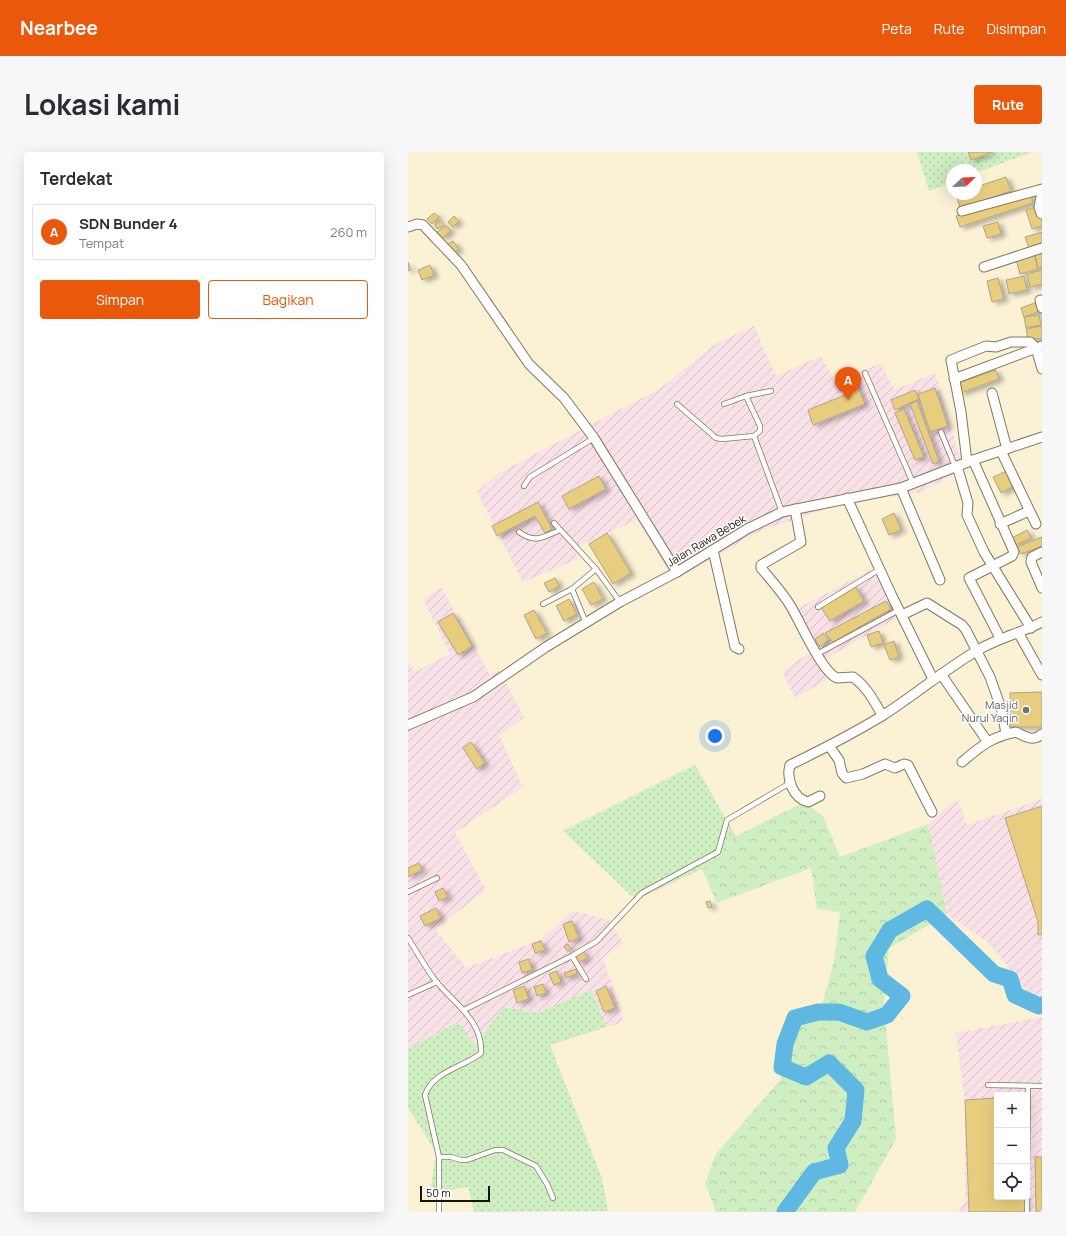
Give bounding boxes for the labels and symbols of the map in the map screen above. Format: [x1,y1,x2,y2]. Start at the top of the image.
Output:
north arrow [946,164,982,200]
pin: A [835,367,861,400]
street label: Jalan Rawa Bebek [664,510,749,569]
place label: Masjid Nurul Yaqin [962,697,1018,725]
marker: Masjid Nurul Yaqin [1021,705,1031,715]
your location [705,726,725,746]
scale bar [420,1184,490,1203]

